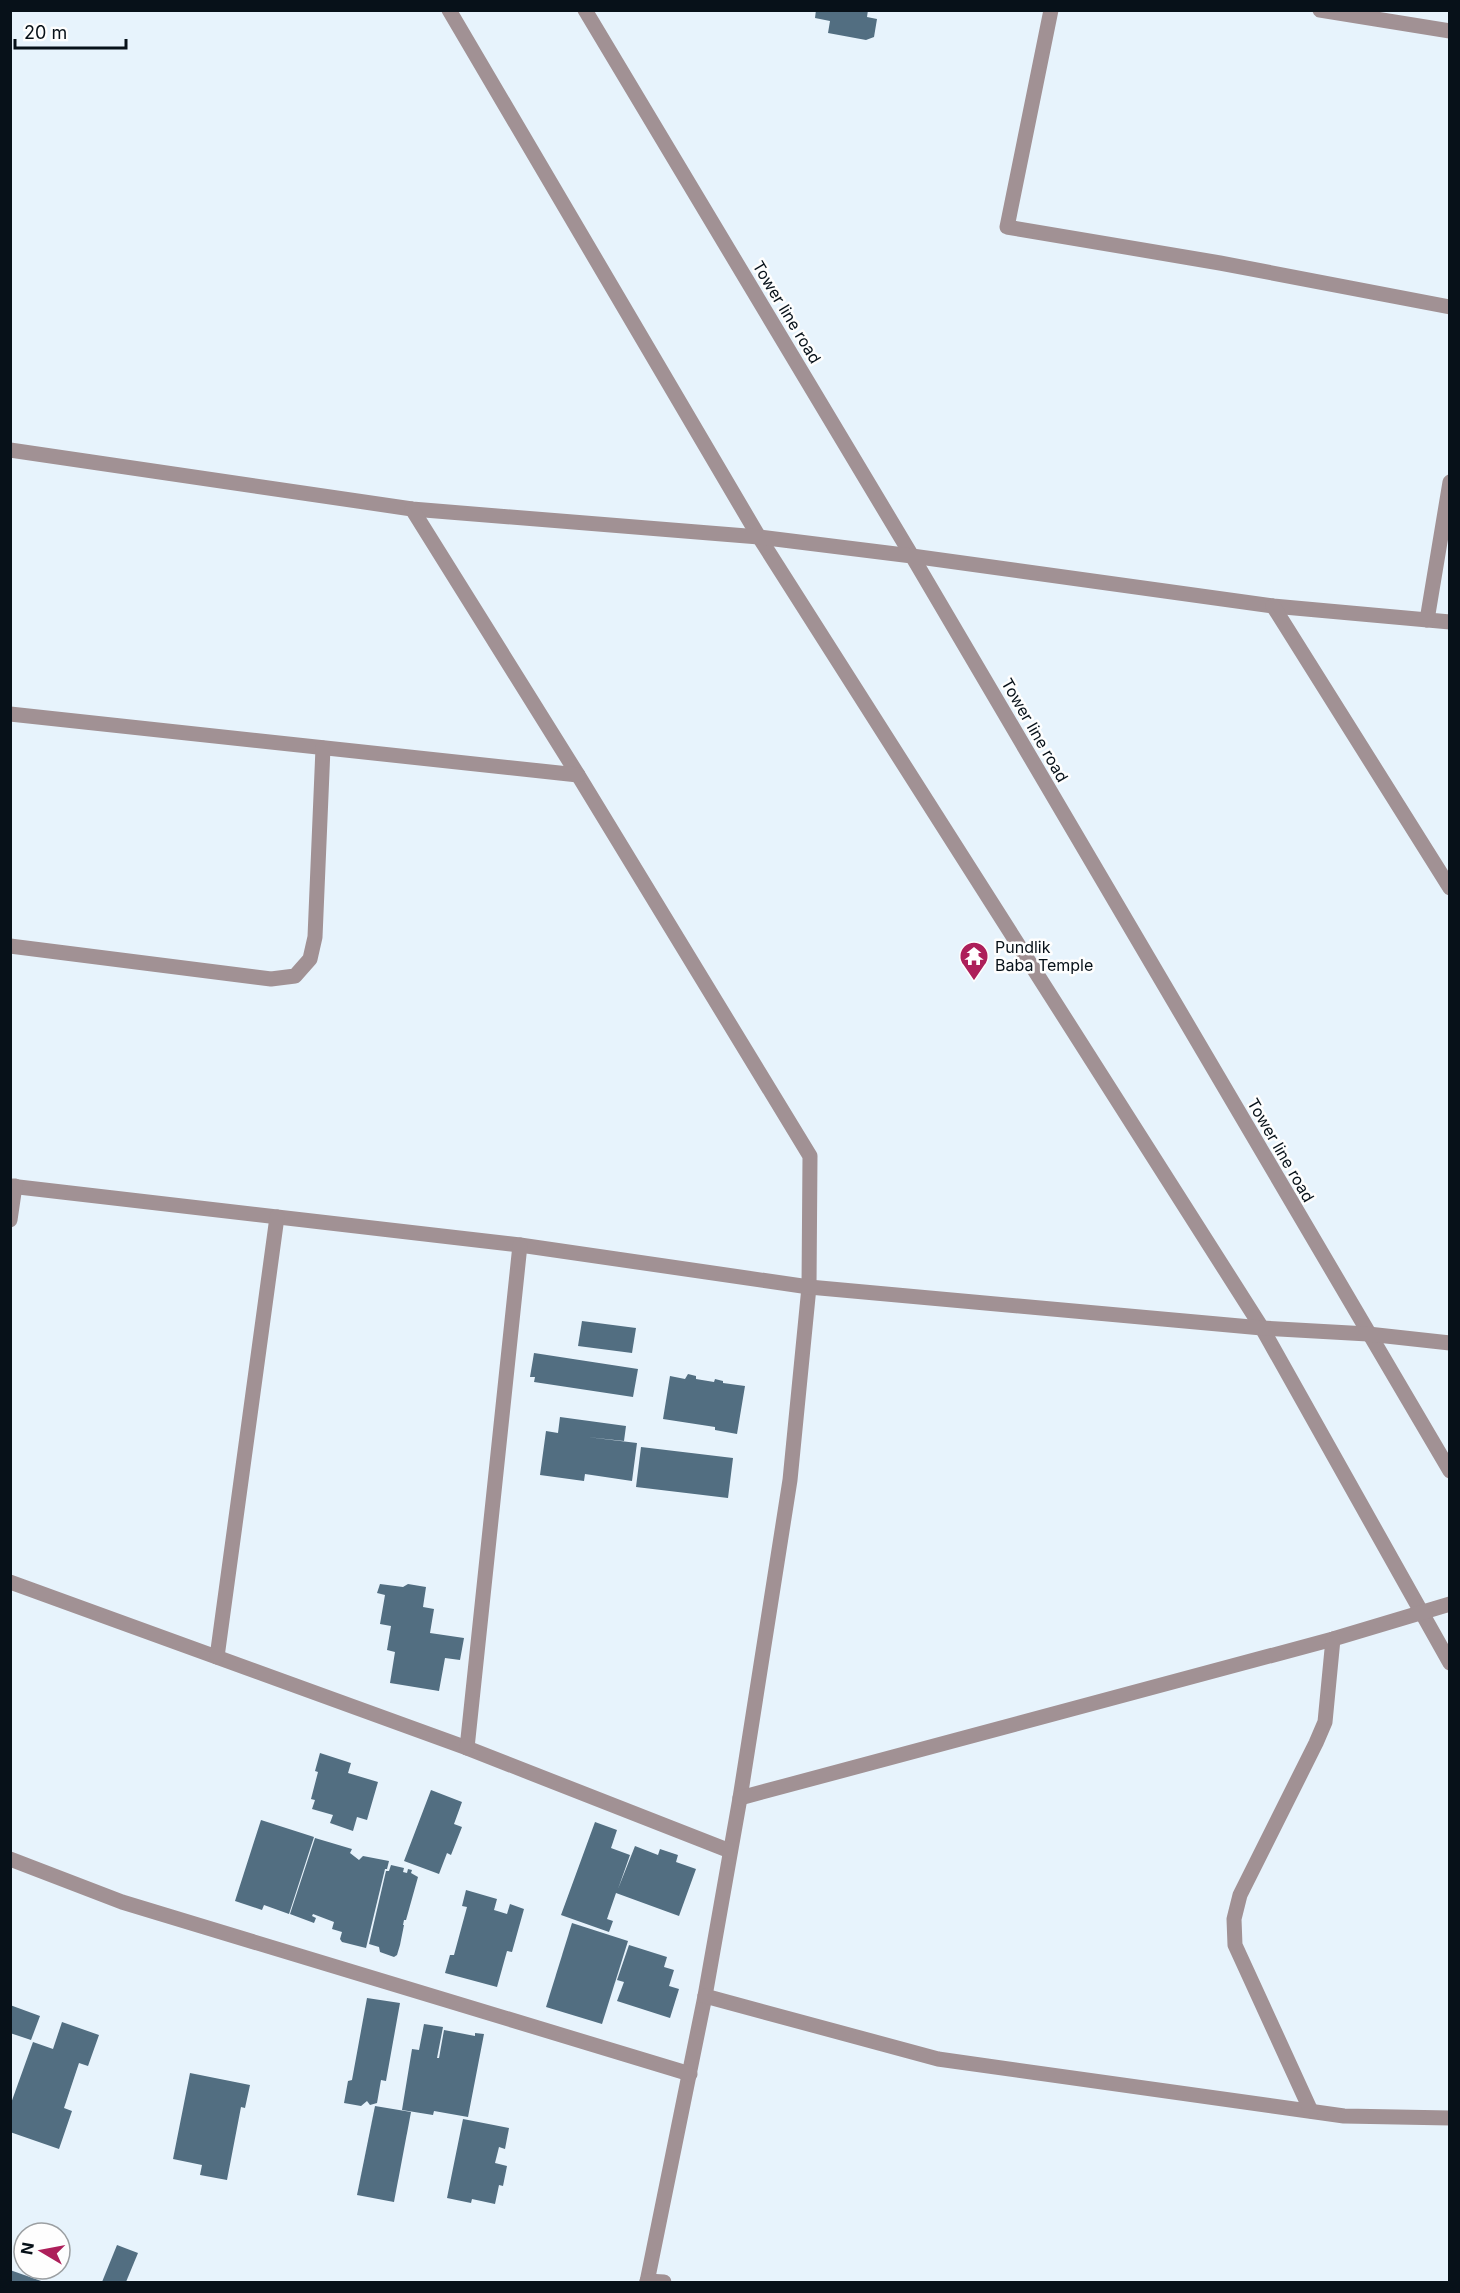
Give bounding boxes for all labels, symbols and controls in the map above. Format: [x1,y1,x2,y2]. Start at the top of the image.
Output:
scale bar [15,12,126,50]
text: 20 m [24,22,67,43]
street label: Tower line road [748,257,826,367]
street label: Tower line road [997,675,1073,785]
place label: Pundlik Baba Temple [995,937,1093,975]
temple icon: Pundlik Baba Temple [958,940,990,982]
street label: Tower line road [1243,1095,1319,1205]
north arrow [12,2221,72,2281]
text: N [16,2241,38,2256]

